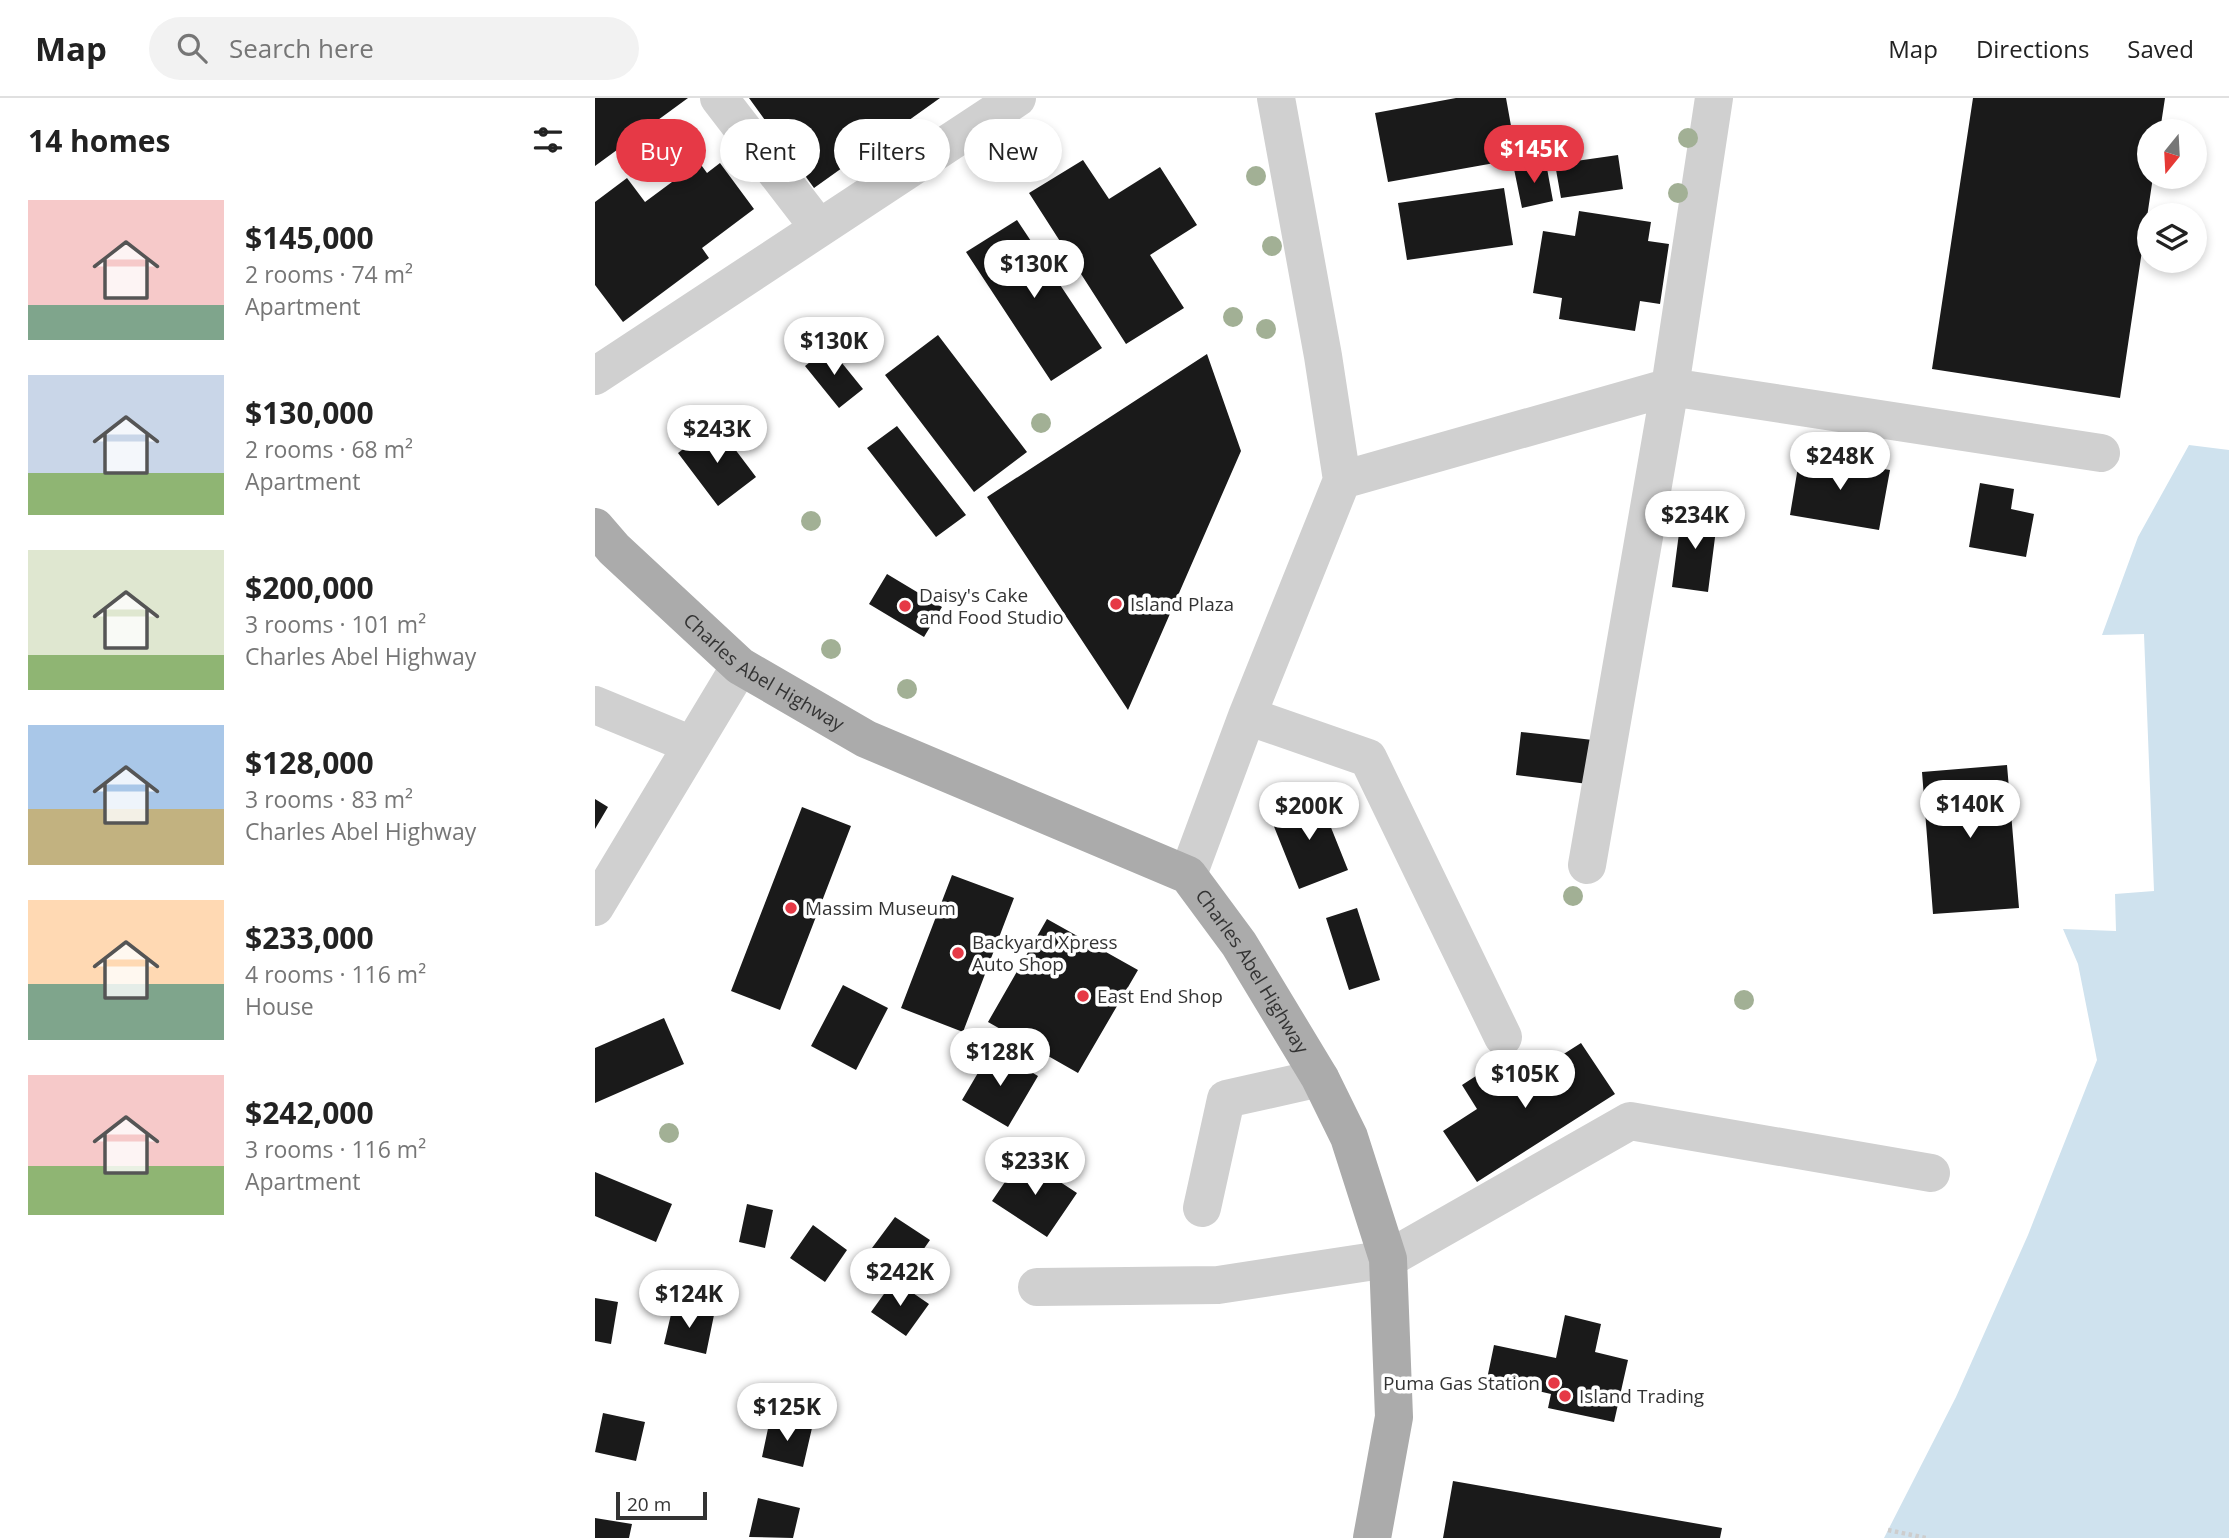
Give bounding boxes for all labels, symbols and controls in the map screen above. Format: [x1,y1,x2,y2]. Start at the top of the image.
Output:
search box [149,17,639,80]
text: Map [35,26,107,71]
icon: search [173,29,211,67]
text: Search here [229,30,374,66]
text: Map [1888,32,1938,65]
text: Directions [1976,32,2089,65]
text: Saved [2127,32,2194,65]
chip: Buy [616,119,706,182]
chip: Rent [720,119,820,182]
chip: Filters [834,119,950,182]
chip: New [964,119,1062,182]
north arrow [2137,119,2207,189]
map controls [2137,119,2207,273]
text: 14 homes [28,120,171,161]
icon: filters [529,121,567,159]
pin: $145K [1485,126,1583,185]
text: $145K [1500,132,1568,164]
button: layers [2137,203,2207,273]
text: $145,000 [245,217,374,258]
icon: home [84,228,168,312]
pin: $130K [985,240,1083,300]
text: $130K [1000,247,1068,279]
text: 2 rooms · 74 m² [245,258,413,290]
text: Apartment [245,290,361,322]
pin: $130K [785,317,883,377]
text: $130K [800,324,868,356]
text: $130,000 [245,392,374,433]
icon: home [84,403,168,487]
pin: $243K [668,406,766,465]
text: $243K [683,412,751,444]
pin: $248K [1791,432,1889,492]
text: 2 rooms · 68 m² [245,433,413,465]
text: $248K [1806,439,1874,471]
text: Apartment [245,465,361,497]
pin: $234K [1646,491,1744,551]
text: $234K [1661,498,1729,530]
text: $200,000 [245,567,374,608]
icon: home [84,578,168,662]
place label: Daisy's Cake and Food Studio [919,582,1064,630]
place label: Island Plaza [1130,591,1234,617]
marker: Island Plaza [1108,596,1124,612]
marker: Daisy's Cake and Food Studio [897,598,913,614]
street label: Charles Abel Highway [678,607,849,737]
text: 3 rooms · 101 m² [245,608,426,640]
text: Charles Abel Highway [245,640,476,672]
text: $128,000 [245,742,374,783]
icon: home [84,753,168,837]
pin: $140K [1921,780,2019,840]
pin: $200K [1260,782,1358,842]
text: 3 rooms · 83 m² [245,783,413,815]
text: $140K [1936,787,2004,819]
text: $200K [1275,789,1343,821]
text: Charles Abel Highway [245,815,476,847]
street label: Charles Abel Highway [1190,884,1315,1059]
place label: Massim Museum [805,895,956,921]
marker: Massim Museum [783,900,799,916]
text: $233,000 [245,917,374,958]
icon: home [84,928,168,1012]
place label: Backyard Xpress Auto Shop [972,929,1117,977]
marker: Backyard Xpress Auto Shop [950,945,966,961]
text: 4 rooms · 116 m² [245,958,426,990]
place label: East End Shop [1097,983,1223,1009]
marker: East End Shop [1075,988,1091,1004]
text: House [245,990,314,1022]
pin: $128K [951,1028,1049,1088]
text: $128K [966,1035,1034,1067]
pin: $105K [1476,1051,1574,1110]
text: $105K [1491,1057,1559,1089]
text: $242,000 [245,1092,374,1133]
icon: home [84,1103,168,1187]
text: 3 rooms · 116 m² [245,1133,426,1165]
pin: $233K [986,1138,1084,1197]
text: $233K [1001,1144,1069,1176]
text: Apartment [245,1165,361,1197]
pin: $242K [851,1248,949,1308]
text: $242K [866,1255,934,1287]
pin: $124K [640,1270,738,1330]
text: $124K [655,1277,723,1309]
place label: Puma Gas Station [1383,1370,1540,1396]
marker: Puma Gas Station [1546,1375,1562,1391]
place label: Island Trading [1579,1383,1704,1409]
pin: $125K [738,1384,836,1443]
marker: Island Trading [1557,1388,1573,1404]
text: $125K [753,1390,821,1422]
scale bar [616,1489,707,1521]
text: 20 m [627,1491,671,1517]

